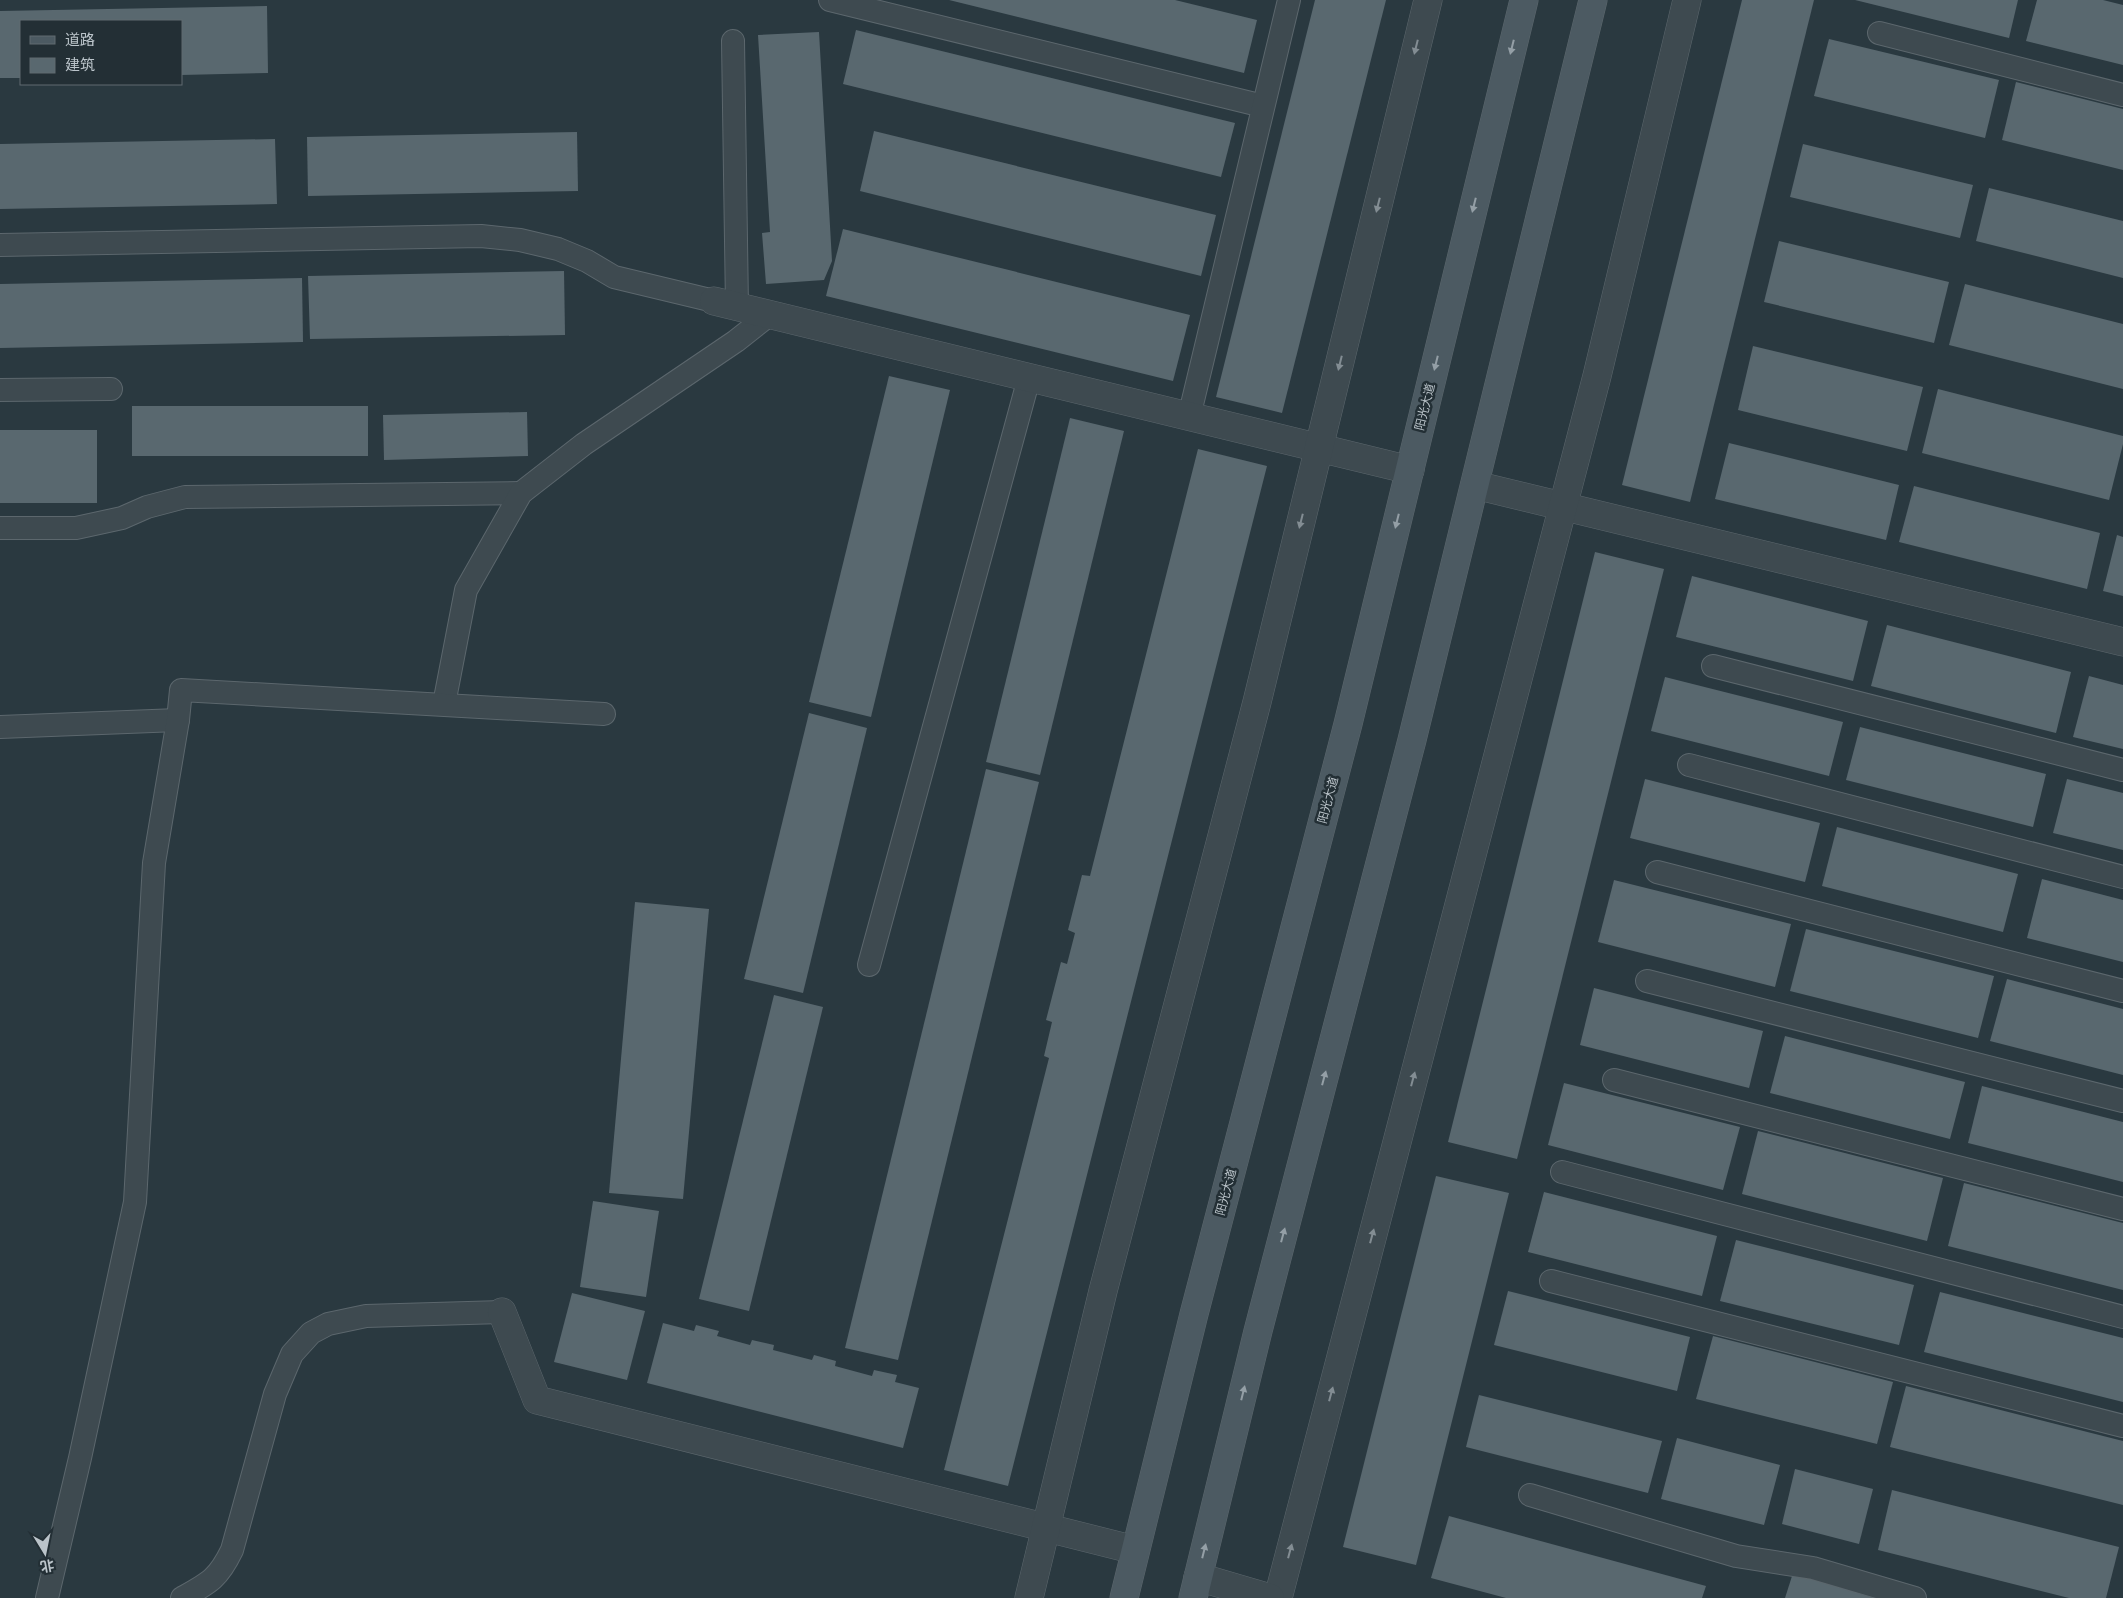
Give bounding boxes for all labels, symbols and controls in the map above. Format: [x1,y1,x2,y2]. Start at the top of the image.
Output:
legend [20,20,182,85]
text: 道路 [65,30,95,50]
one-way arrow [1412,40,1420,55]
one-way arrow [1508,40,1516,55]
text: 建筑 [65,55,95,75]
one-way arrow [1374,198,1382,213]
one-way arrow [1470,198,1478,213]
one-way arrow [1336,356,1344,371]
one-way arrow [1432,356,1440,371]
street label: 阳光大道 [1411,382,1439,432]
one-way arrow [1393,513,1401,528]
one-way arrow [1297,514,1305,529]
street label: 阳光大道 [1314,775,1342,825]
one-way arrow [1320,1071,1328,1086]
one-way arrow [1410,1072,1418,1087]
street label: 阳光大道 [1212,1167,1240,1217]
one-way arrow [1279,1228,1287,1243]
one-way arrow [1368,1229,1376,1244]
one-way arrow [1239,1385,1247,1400]
one-way arrow [1327,1386,1335,1401]
north arrow [20,1528,70,1578]
one-way arrow [1200,1543,1208,1558]
one-way arrow [1286,1543,1294,1558]
text: 北 [39,1556,56,1576]

